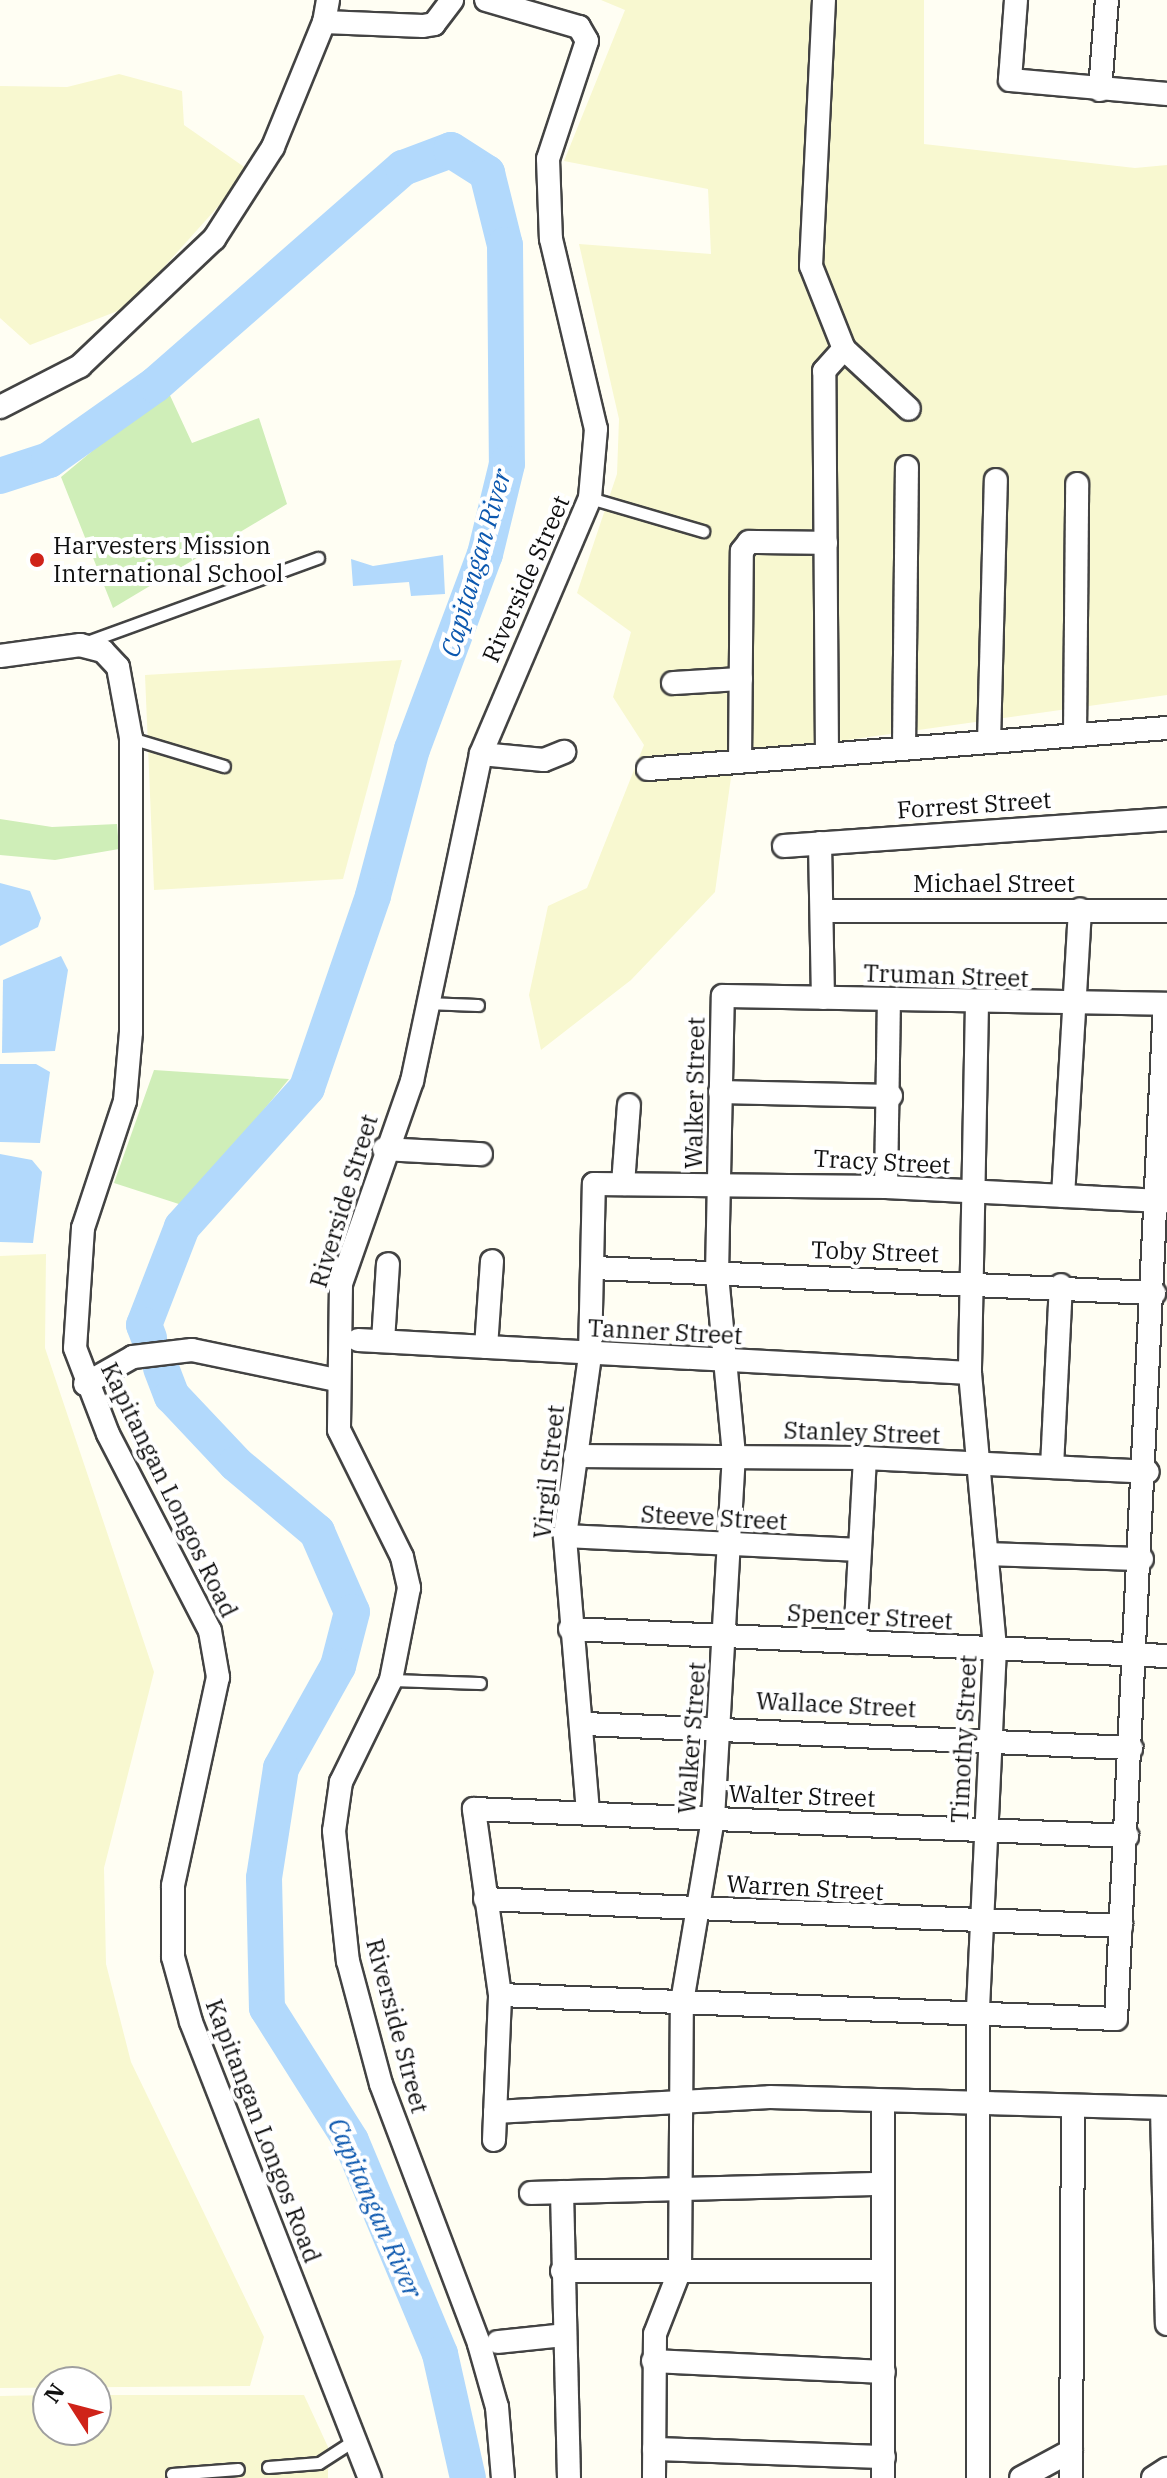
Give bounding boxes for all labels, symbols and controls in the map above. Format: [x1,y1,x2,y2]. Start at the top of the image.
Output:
water label: Capitangan River [434,465,518,661]
street label: Riverside Street [476,491,576,667]
place label: Harvesters Mission International School [53,532,284,588]
marker: Harvesters Mission International School [28,551,46,569]
street label: Forrest Street [896,785,1052,825]
street label: Michael Street [913,870,1075,898]
street label: Truman Street [863,959,1029,993]
street label: Walker Street [679,1017,711,1169]
street label: Riverside Street [304,1111,384,1291]
street label: Tracy Street [813,1144,951,1180]
street label: Toby Street [810,1235,940,1269]
street label: Tanner Street [587,1314,743,1350]
street label: Kapitangan Longos Road [95,1358,243,1622]
street label: Virgil Street [528,1404,570,1540]
street label: Stanley Street [783,1416,941,1450]
street label: Steeve Street [640,1500,788,1536]
street label: Spencer Street [786,1598,954,1636]
street label: Timothy Street [945,1654,983,1824]
street label: Walker Street [672,1661,712,1815]
street label: Wallace Street [755,1686,917,1724]
street label: Walter Street [728,1779,876,1813]
street label: Warren Street [726,1870,884,1906]
street label: Riverside Street [360,1936,434,2116]
street label: Kapitangan Longos Road [199,1995,327,2267]
water label: Capitangan River [321,2113,429,2303]
north arrow [32,2366,112,2446]
text: N [37,2377,71,2408]

